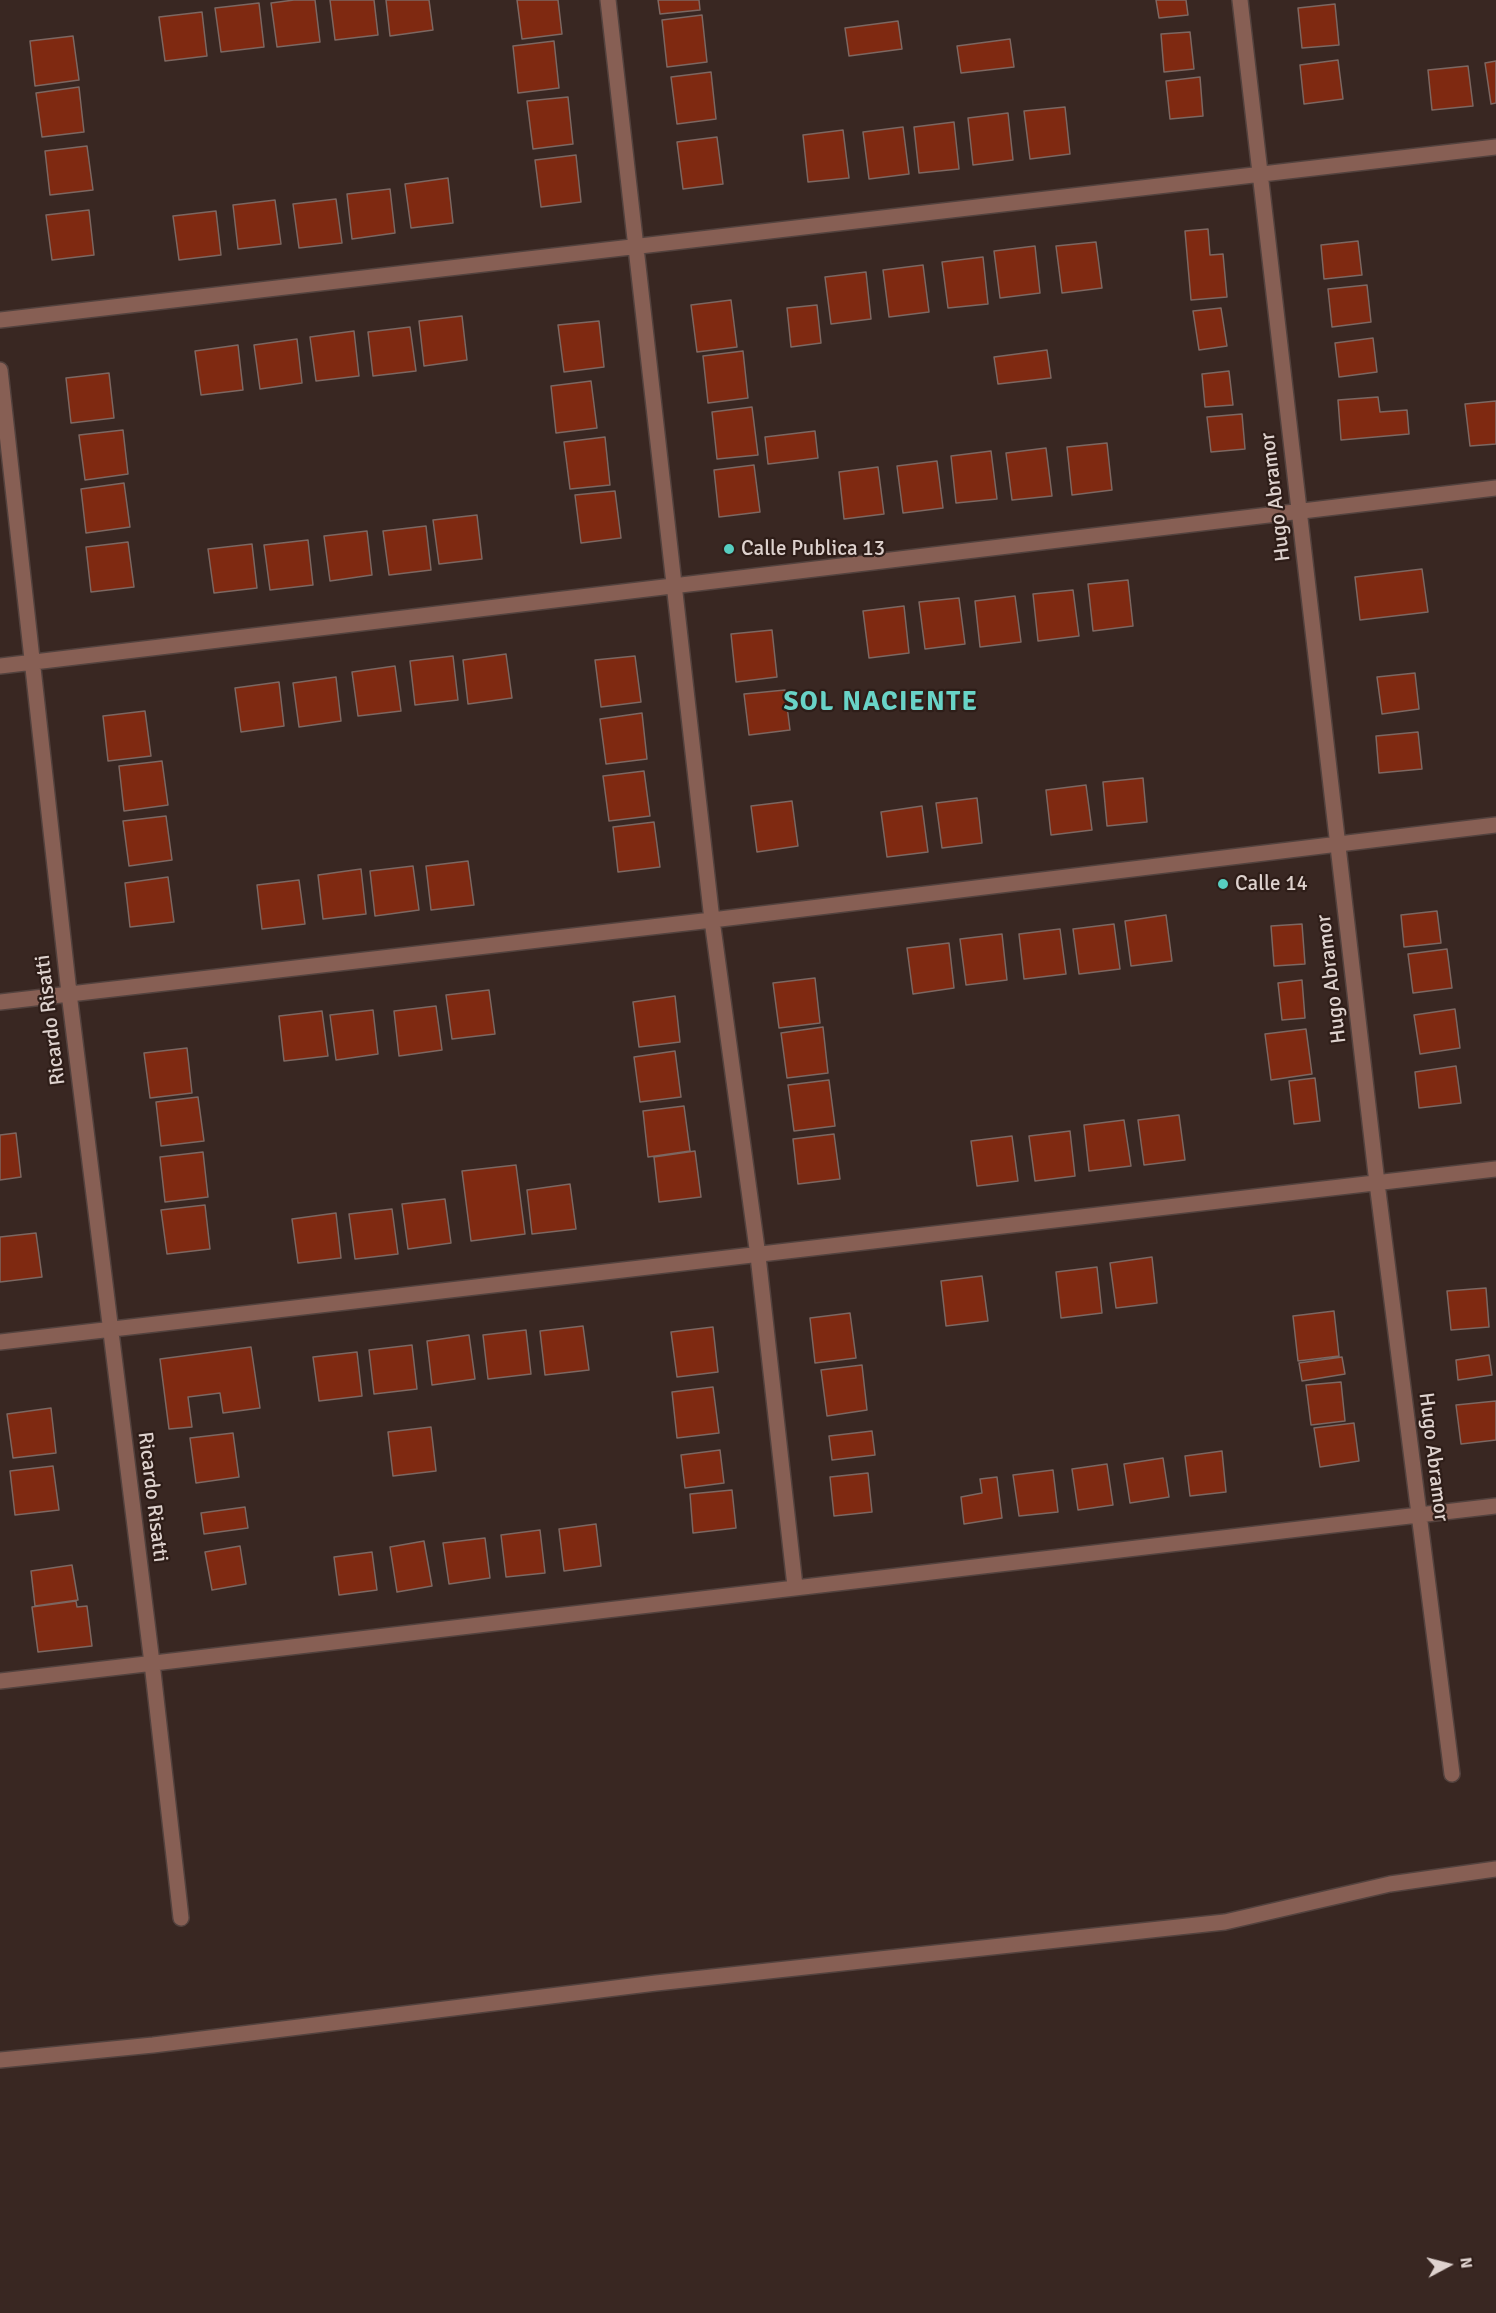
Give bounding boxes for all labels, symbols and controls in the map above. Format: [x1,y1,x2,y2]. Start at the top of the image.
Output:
street label: Hugo Abramor [1256,431,1296,563]
place label: Calle Publica 13 [741,536,885,562]
marker: Calle Publica 13 [722,542,736,556]
district label: SOL NACIENTE [784,687,978,719]
place label: Calle 14 [1235,871,1308,897]
marker: Calle 14 [1216,877,1230,891]
street label: Hugo Abramor [1312,913,1352,1045]
street label: Ricardo Risatti [30,953,72,1087]
street label: Hugo Abramor [1413,1391,1453,1523]
street label: Ricardo Risatti [131,1430,173,1564]
north arrow [1418,2235,1478,2295]
text: N [1455,2256,1476,2270]

